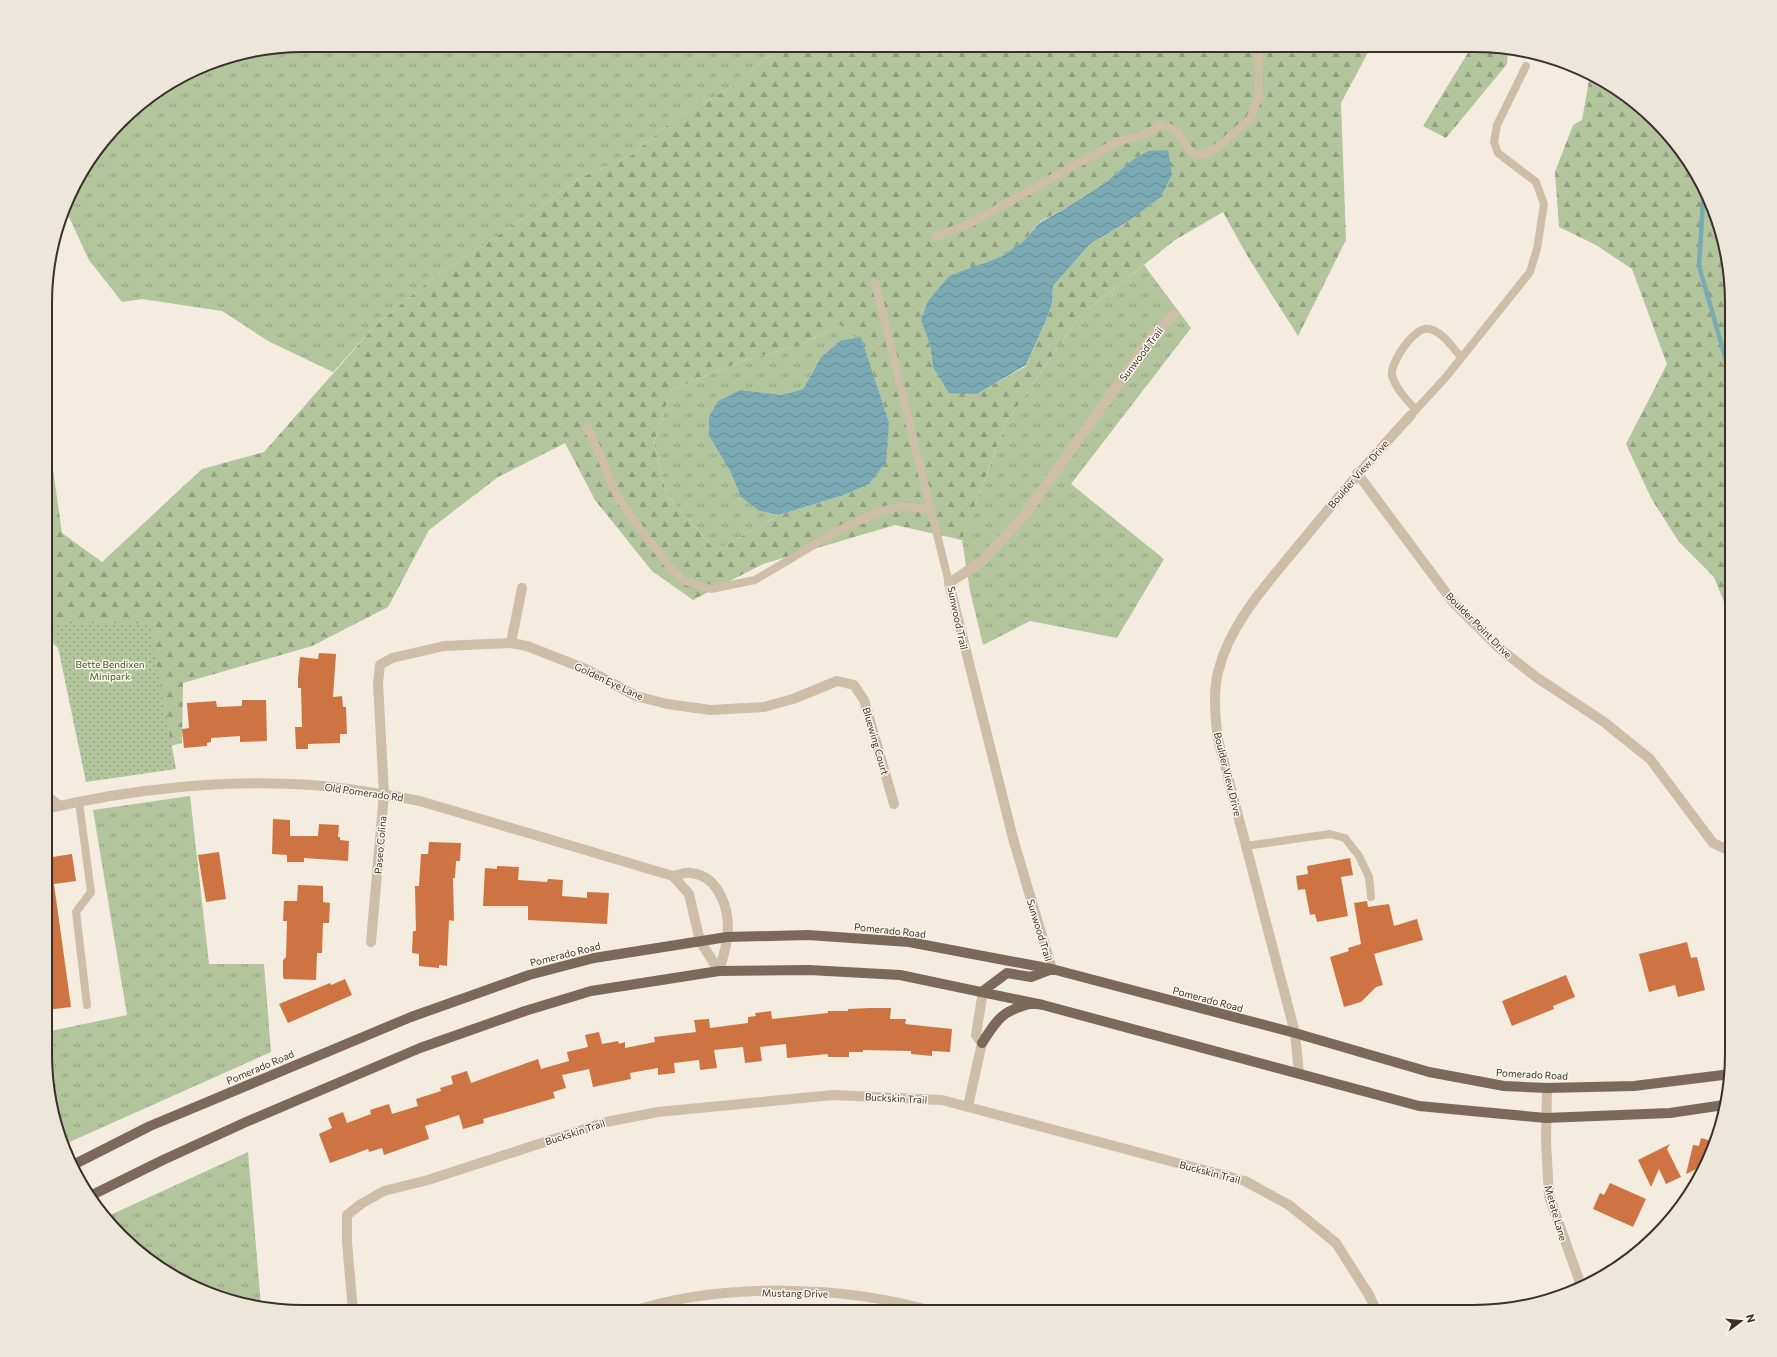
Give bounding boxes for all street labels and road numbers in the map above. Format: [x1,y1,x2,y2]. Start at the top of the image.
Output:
street label: Sunwood Trail [1117,325,1165,383]
street label: Boulder View Drive [1325,438,1391,510]
street label: Sunwood Trail [945,585,971,651]
street label: Boulder Point Drive [1444,590,1514,660]
street label: Golden Eye Lane [573,660,645,702]
street label: Bluewing Court [861,706,891,776]
street label: Boulder View Drive [1212,731,1244,817]
street label: Old Pomerado Rd [324,781,404,803]
street label: Paseo Colina [371,816,389,874]
street label: Sunwood Trail [1025,897,1055,963]
street label: Pomerado Road [853,920,927,940]
street label: Pomerado Road [529,939,602,969]
street label: Pomerado Road [1172,984,1245,1014]
street label: Pomerado Road [224,1047,296,1087]
street label: Pomerado Road [1496,1066,1569,1082]
street label: Buckskin Trail [865,1090,927,1106]
street label: Buckskin Trail [543,1117,607,1147]
street label: Buckskin Trail [1178,1158,1242,1186]
street label: Metate Lane [1542,1184,1570,1242]
street label: Mustang Drive [762,1286,828,1300]

